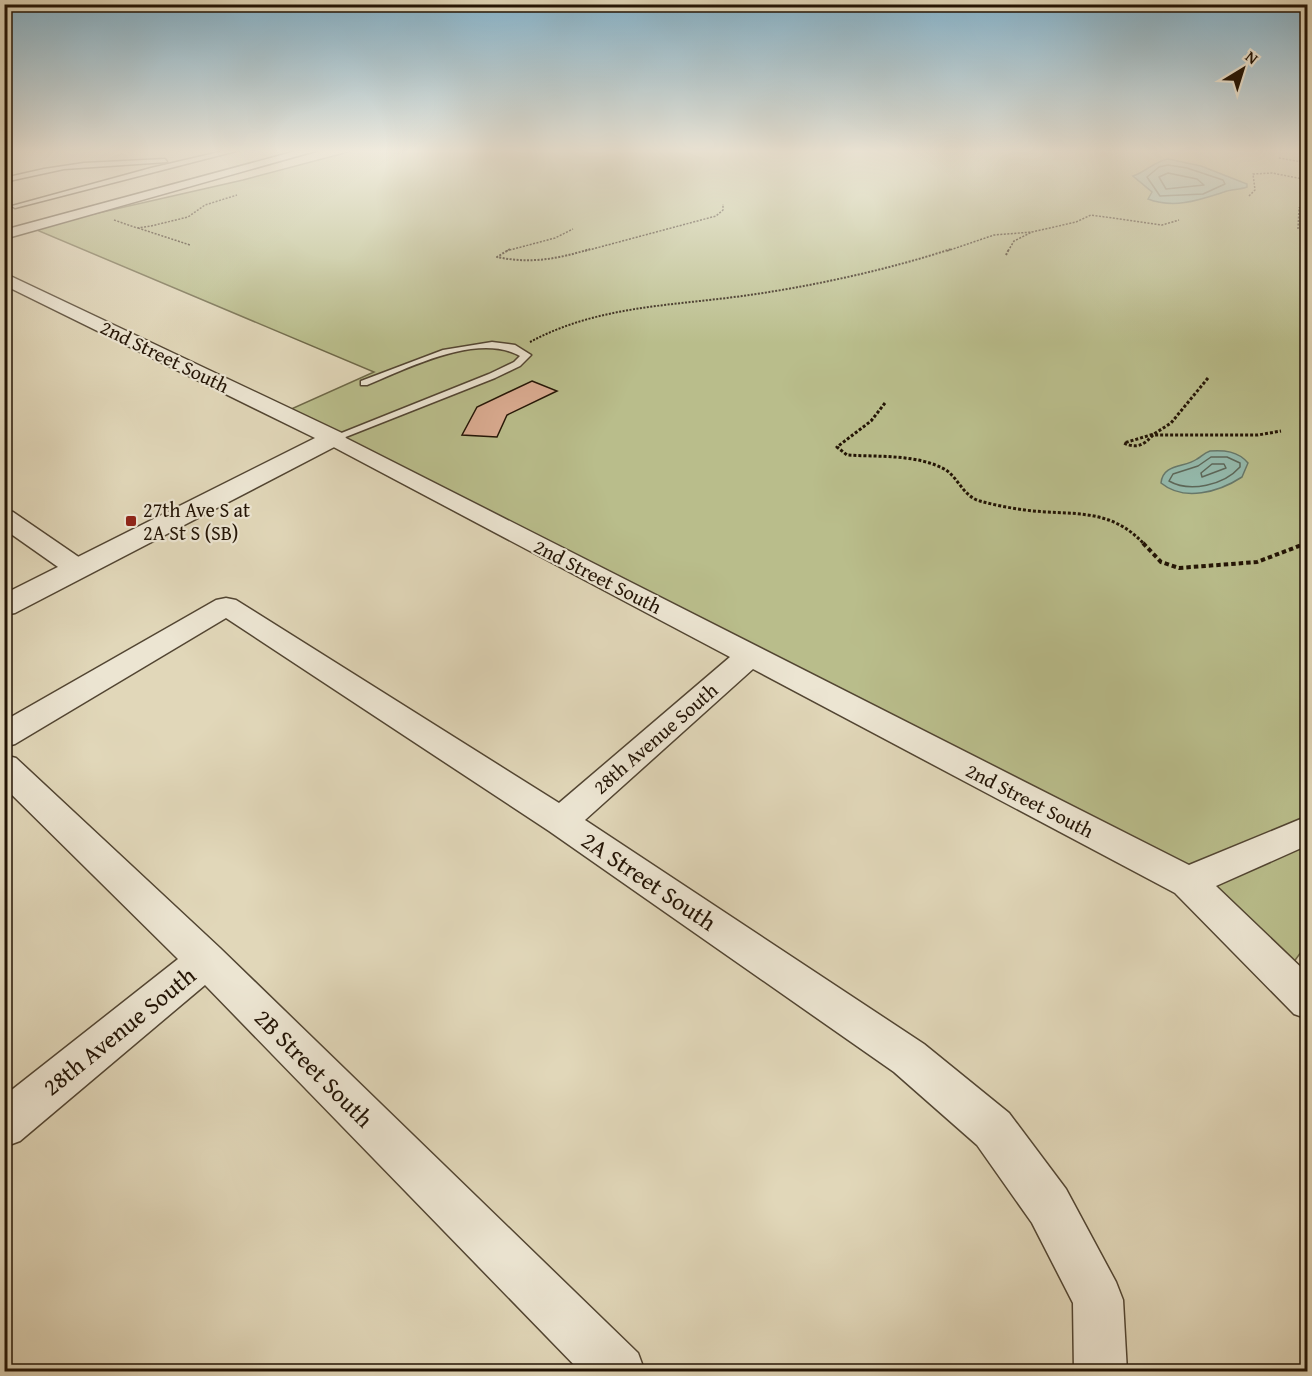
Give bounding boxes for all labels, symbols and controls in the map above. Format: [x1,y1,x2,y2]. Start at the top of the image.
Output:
north arrow [1213,39,1273,99]
text: N [1241,44,1264,70]
street label: 2nd Street South [96,312,234,400]
place label: 27th Ave S at 2A St S (SB) [143,495,250,547]
marker: 27th Ave S at 2A St S (SB) [124,514,138,528]
street label: 2nd Street South [529,531,667,621]
street label: 28th Avenue South [586,676,724,800]
street label: 2nd Street South [961,755,1099,845]
street label: 2A Street South [574,823,724,939]
street label: 28th Avenue South [35,958,204,1104]
street label: 2B Street South [247,1001,382,1136]

